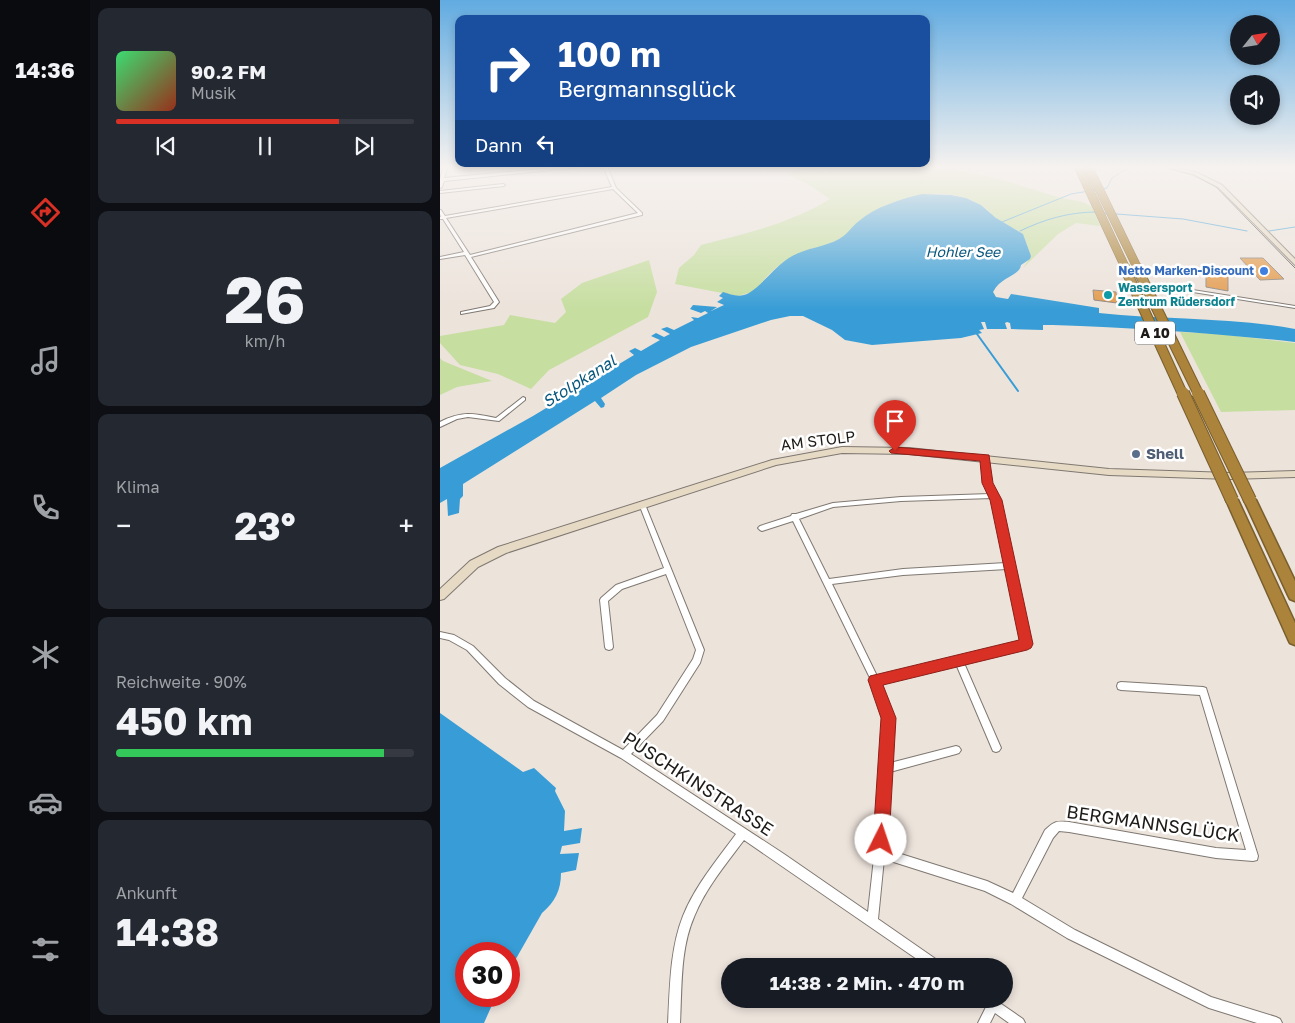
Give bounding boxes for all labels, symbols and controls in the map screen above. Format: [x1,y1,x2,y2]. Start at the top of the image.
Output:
north arrow [1230,15,1280,65]
map controls [1230,15,1280,125]
text: 100 m [558,33,661,75]
icon: right [475,35,540,100]
text: 14:36 [15,56,75,83]
text: 90.2 FM [191,60,266,83]
text: Bergmannsglück [558,75,736,102]
button: sound [1230,75,1280,125]
text: Musik [191,83,236,103]
icon: left [532,130,560,158]
icon: previous [152,132,180,160]
icon: pause [251,132,279,160]
icon: next [350,132,378,160]
text: Dann [475,133,522,156]
icon: directions [28,195,63,230]
water label: Hohler See [926,243,1001,260]
text: 26 [225,259,305,337]
place label: Netto Marken-Discount [1118,263,1254,278]
marker: Netto Marken-Discount [1258,265,1270,277]
place label: Wassersport Zentrum Rüdersdorf [1118,280,1236,309]
marker: Wassersport Zentrum Rüdersdorf [1102,289,1114,301]
road number: A 10 [1135,322,1175,344]
text: km/h [245,331,285,351]
icon: music [28,343,63,378]
water label: Stolpkanal [539,350,620,411]
pin [874,400,916,451]
icon: arrive [881,407,909,435]
street label: AM STOLP [780,427,856,453]
place label: Shell [1146,444,1184,462]
marker: Shell [1130,448,1142,460]
text: Klima [116,477,160,497]
icon: phone [28,490,63,525]
text: 23° [234,503,296,548]
text: − [116,509,131,542]
text: + [399,509,414,542]
icon: climate [28,637,63,672]
text: Reichweite · 90% [116,672,247,692]
text: 450 km [116,698,252,743]
street label: PUSCHKINSTRASSE [619,726,778,840]
icon: car [28,785,63,820]
street label: BERGMANNSGLÜCK [1065,800,1241,846]
position arrow [854,813,906,865]
text: Ankunft [116,883,178,903]
text: 14:38 [116,909,219,954]
icon: filters [28,932,63,967]
speed limit sign: 30 [455,942,520,1007]
text: 14:38 · 2 Min. · 470 m [770,971,964,994]

